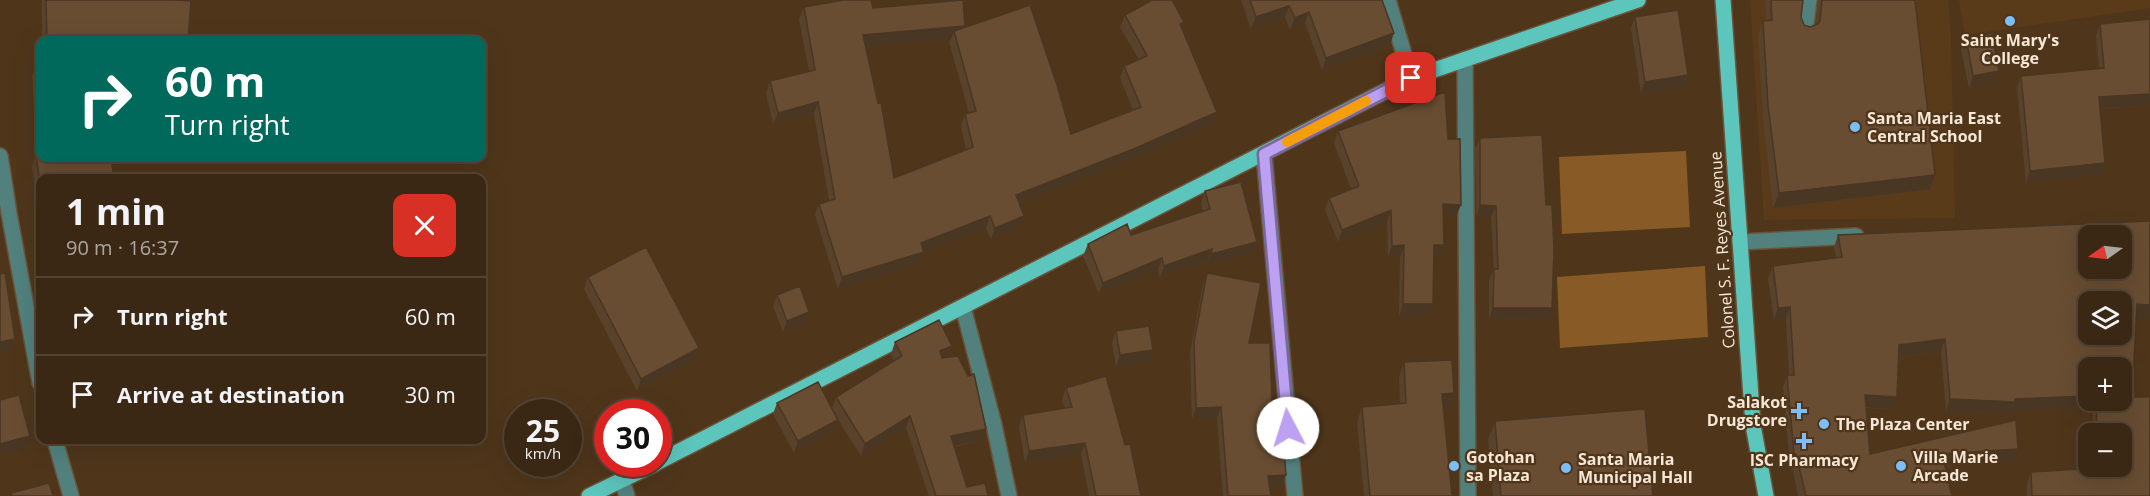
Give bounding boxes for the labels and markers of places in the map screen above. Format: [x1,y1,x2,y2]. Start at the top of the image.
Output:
marker: Saint Mary's College [2003,14,2017,28]
place label: Saint Mary's College [1961,29,2059,69]
pin [1385,52,1436,103]
place label: Santa Maria East Central School [1867,107,2001,147]
marker: Santa Maria East Central School [1848,120,1862,134]
place label: Salakot Drugstore [1707,391,1787,431]
marker: Salakot Drugstore [1792,404,1806,418]
place label: The Plaza Center [1836,413,1969,435]
marker: The Plaza Center [1817,417,1831,431]
marker: ISC Pharmacy [1797,434,1811,448]
place label: Gotohan sa Plaza [1466,446,1535,486]
place label: Villa Marie Arcade [1913,446,1998,486]
place label: Santa Maria Municipal Hall [1578,448,1693,488]
place label: ISC Pharmacy [1750,449,1859,471]
marker: Gotohan sa Plaza [1447,459,1461,473]
marker: Villa Marie Arcade [1894,459,1908,473]
marker: Santa Maria Municipal Hall [1559,461,1573,475]

